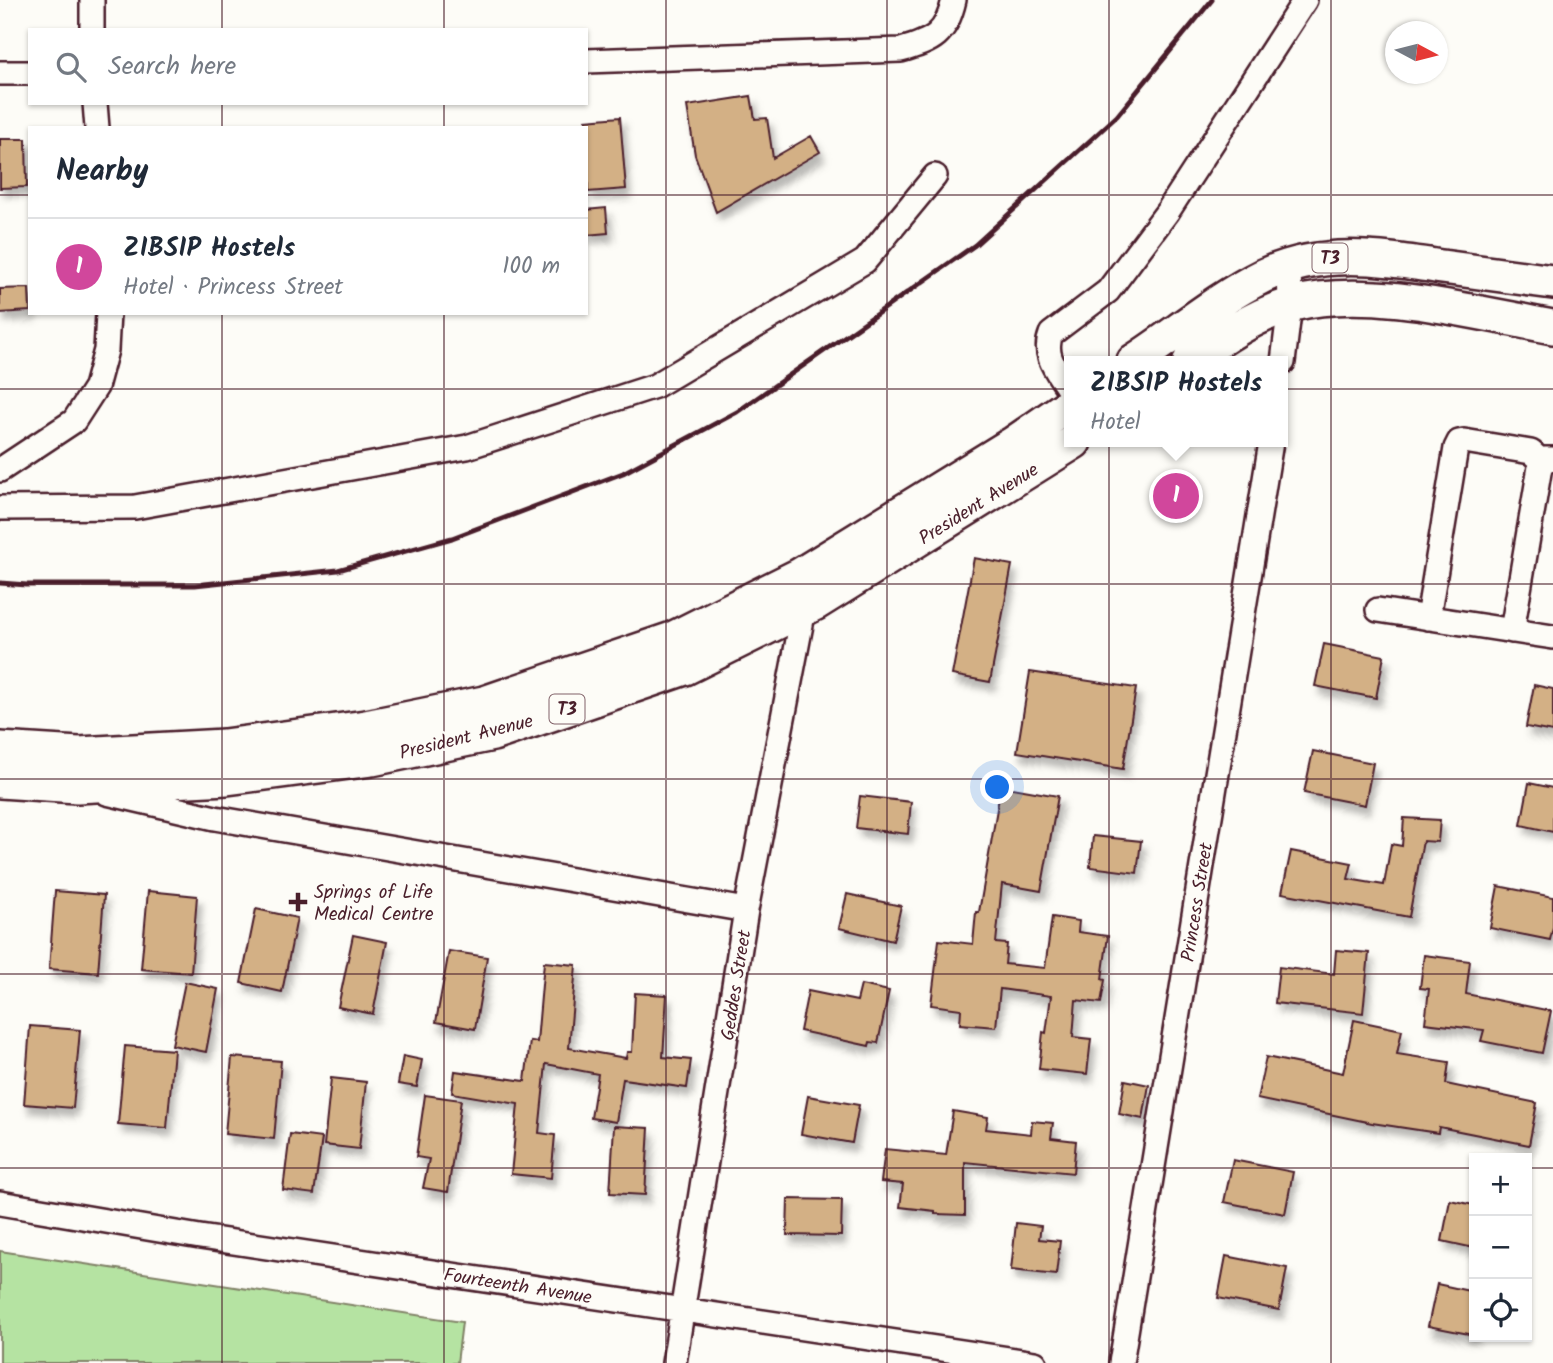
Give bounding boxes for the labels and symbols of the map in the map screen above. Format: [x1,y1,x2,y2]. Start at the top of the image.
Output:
north arrow [1385,21,1448,84]
road number: T3 [1312,244,1348,272]
street label: President Avenue [913,455,1045,554]
pin: 1 [1153,470,1199,522]
road number: T3 [550,694,584,724]
street label: President Avenue [396,707,537,769]
your location [980,770,1014,804]
street label: Princess Street [1174,840,1222,964]
place label: Springs of Life Medical Centre [314,878,434,930]
marker: Springs of Life Medical Centre [288,892,308,912]
street label: Geddes Street [713,927,761,1043]
street label: Fourteenth Avenue [441,1260,594,1314]

